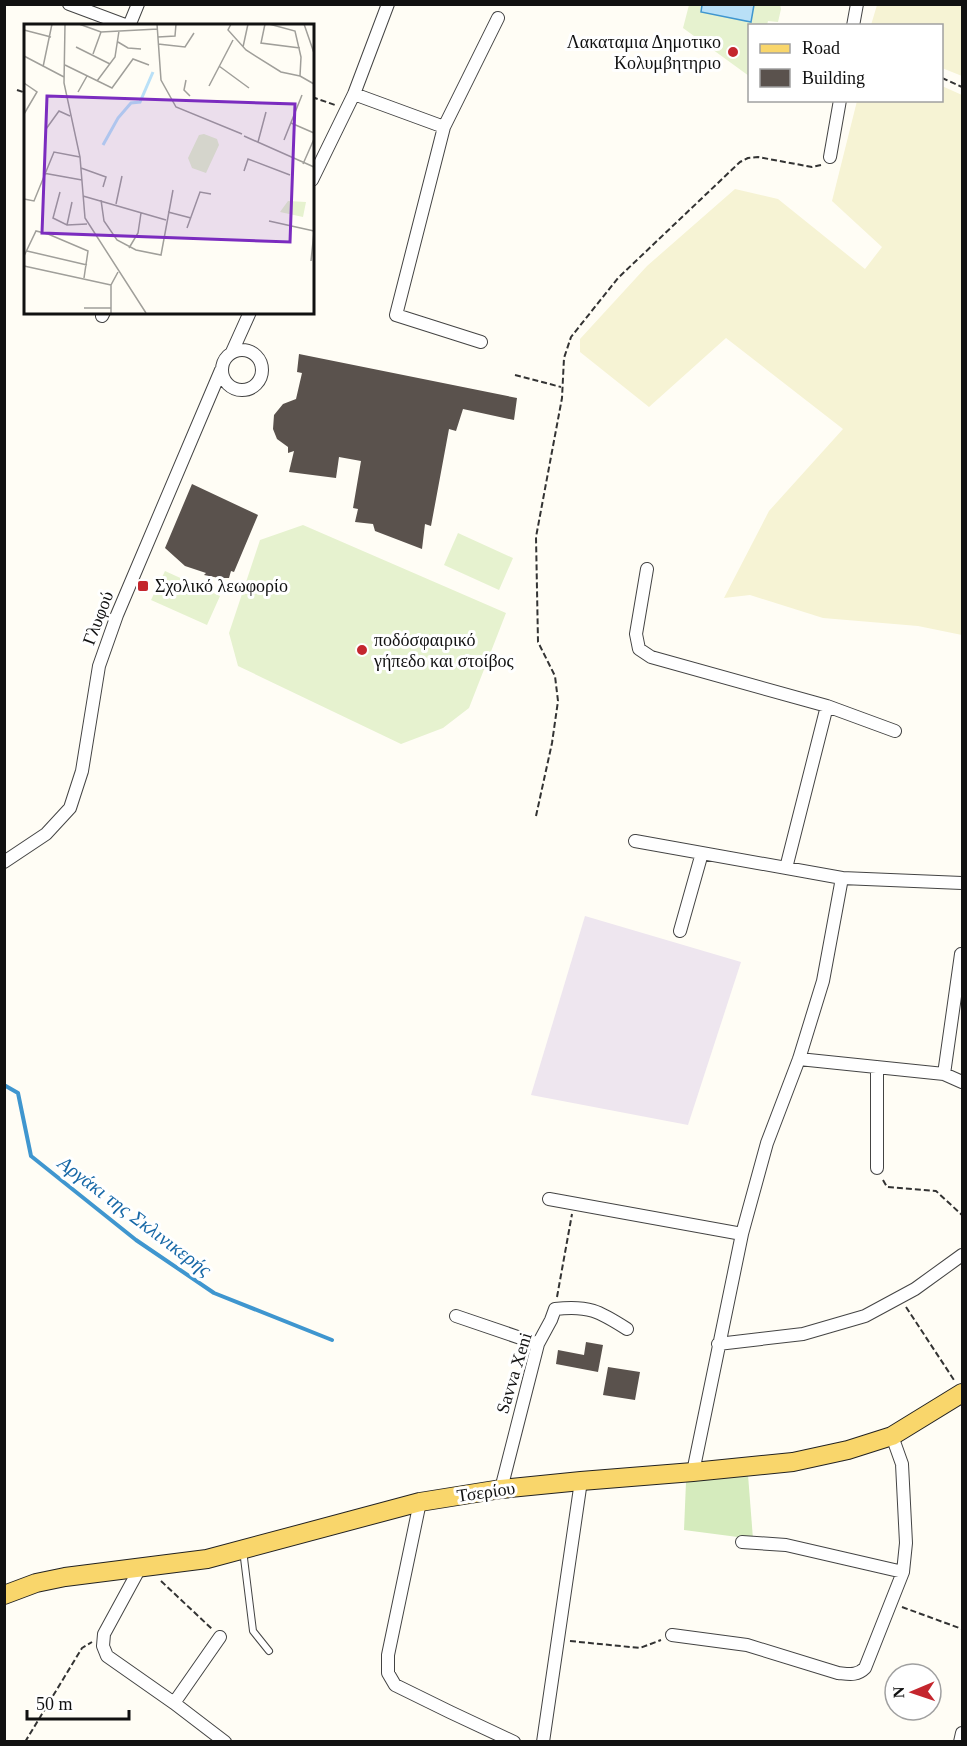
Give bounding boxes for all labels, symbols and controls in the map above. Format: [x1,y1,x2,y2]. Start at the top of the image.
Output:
inset map [24,24,314,314]
legend [748,24,943,102]
place label: Λακαταμια Δημοτικο Κολυμβητηριο [567,32,721,73]
text: Road [802,38,840,58]
marker: Λακαταμια Δημοτικο Κολυμβητηριο [726,45,740,59]
text: Building [802,68,865,88]
place label: Σχολικό λεωφορίο [155,576,288,596]
marker: Σχολικό λεωφορίο [136,579,150,593]
street label: Γλυφού [79,588,117,648]
place label: ποδόσφαιρικό γήπεδο και στοίβος [373,630,514,671]
marker: ποδόσφαιρικό γήπεδο και στοίβος [355,643,369,657]
water label: Αργάκι της Σκλινικερής [52,1150,217,1282]
street label: Savva Xeni [492,1330,536,1416]
street label: Τσερίου [456,1478,517,1506]
north arrow [883,1662,943,1722]
scale bar [27,1683,129,1721]
text: N [890,1686,907,1699]
text: 50 m [36,1694,73,1714]

